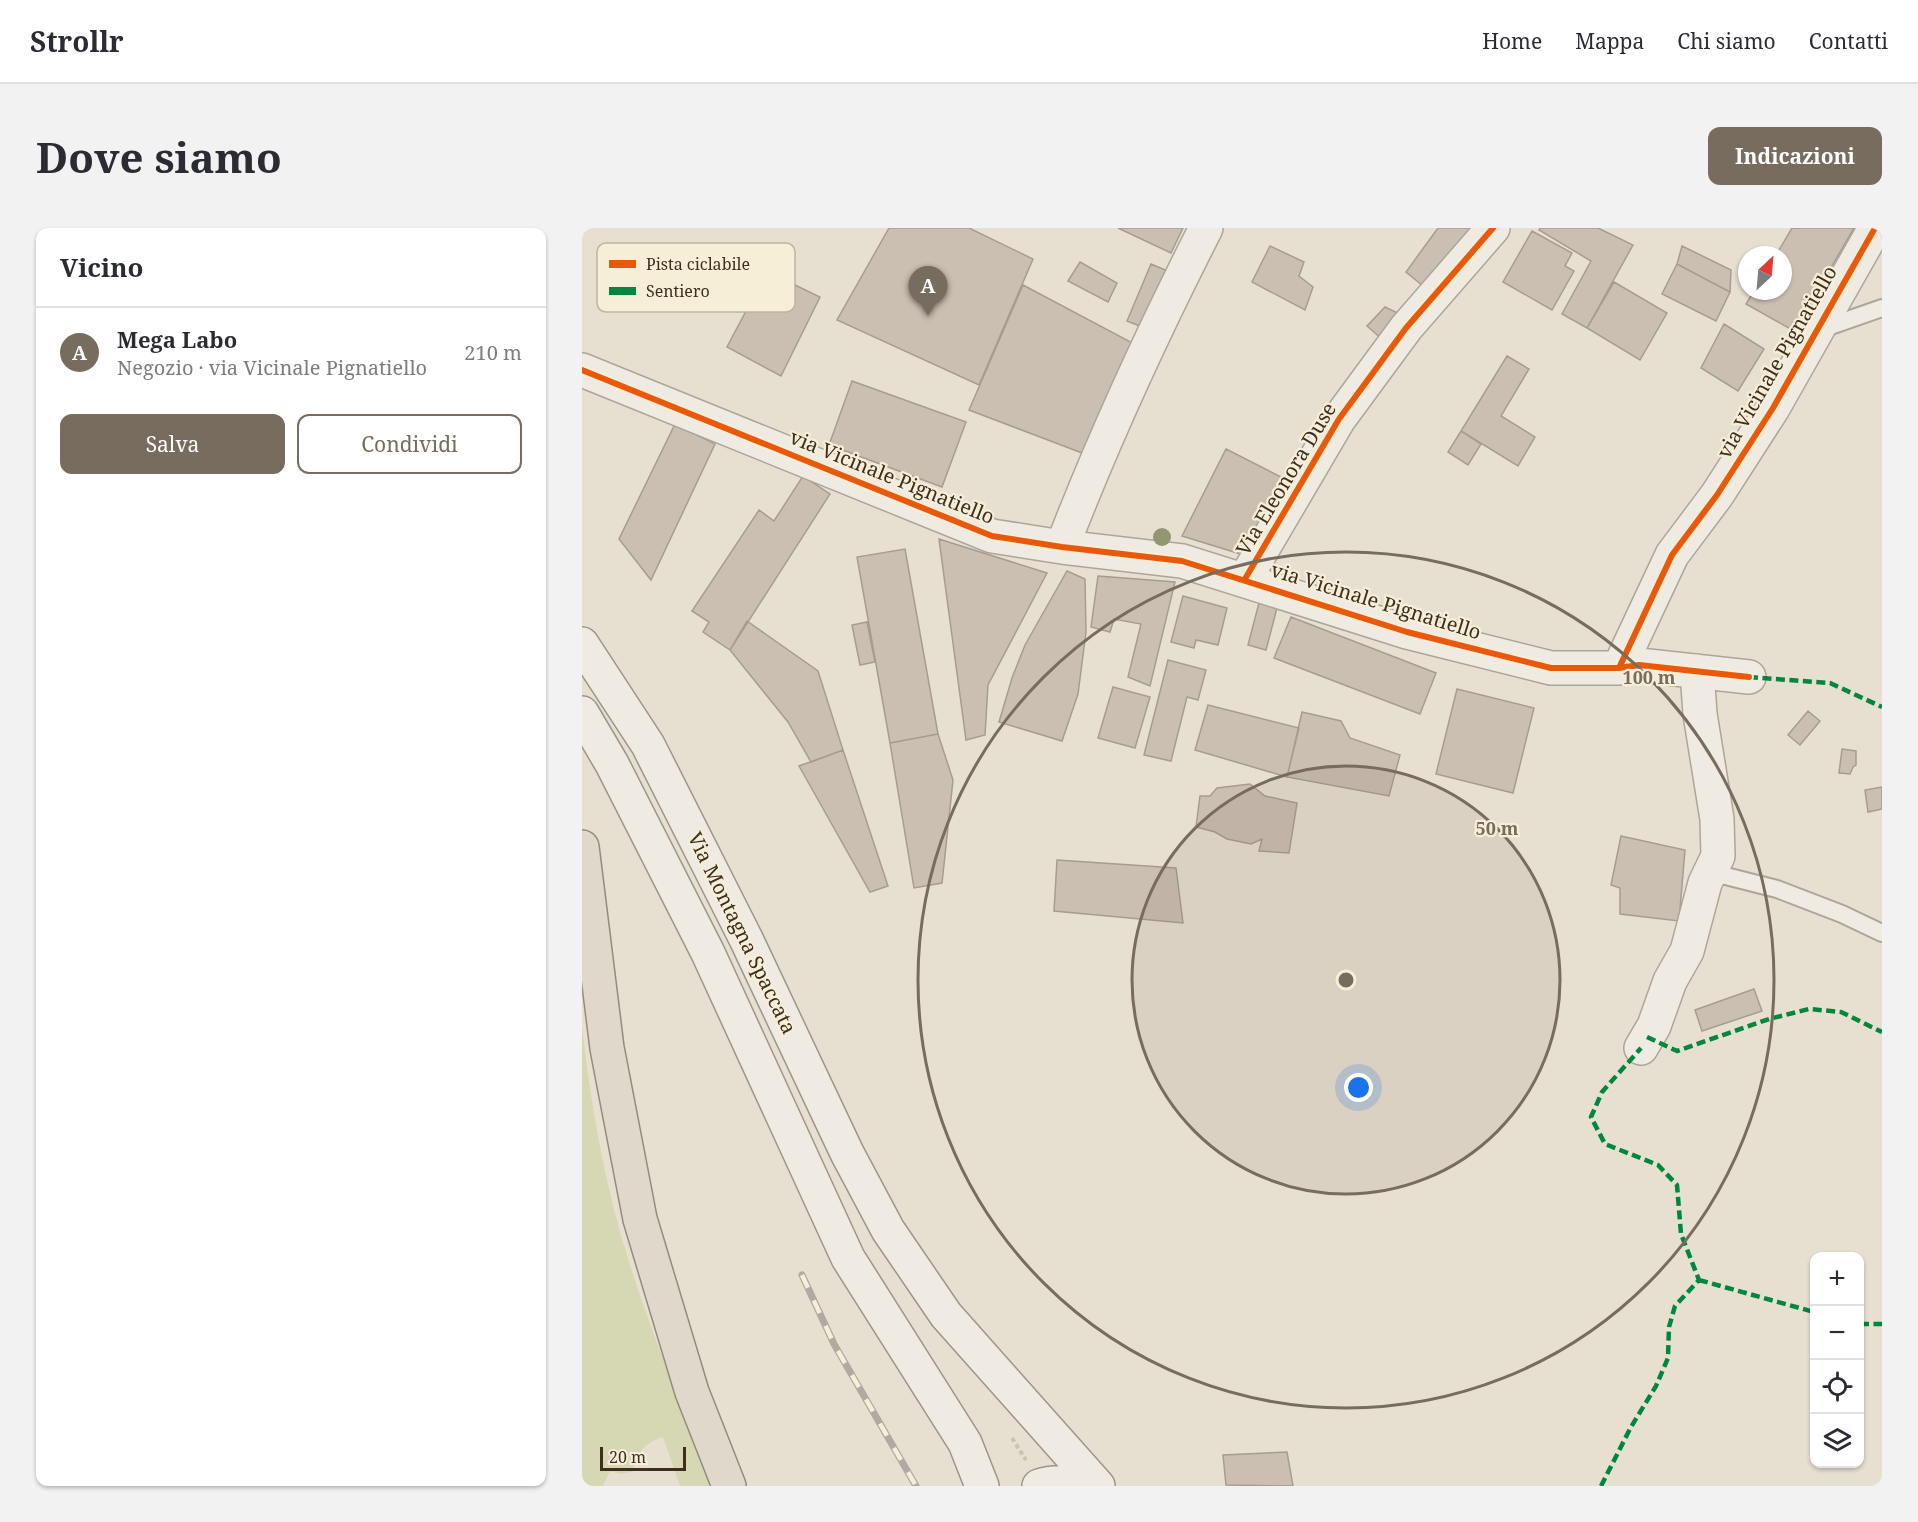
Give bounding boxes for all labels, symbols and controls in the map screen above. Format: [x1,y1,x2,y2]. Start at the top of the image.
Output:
text: Strollr [30,22,124,60]
text: Home [1482,27,1542,55]
text: Mappa [1575,27,1644,55]
text: Chi siamo [1677,27,1776,55]
text: Contatti [1809,27,1888,55]
button: Indicazioni [1708,127,1882,185]
text: Dove siamo [36,128,282,185]
legend [597,243,795,312]
north arrow [1738,246,1792,300]
text: Vicino [60,249,143,285]
text: Pista ciclabile [646,253,750,275]
street label: via Vicinale Pignatiello [1710,260,1843,463]
pin: A [908,266,948,316]
text: Sentiero [646,280,710,302]
text: Mega Labo [117,324,237,354]
text: A [72,339,87,366]
text: 210 m [464,339,522,366]
text: Negozio · via Vicinale Pignatiello [117,354,427,381]
street label: Via Eleonora Duse [1229,397,1342,560]
button: Salva [60,414,285,474]
button: Condividi [297,414,522,474]
street label: via Vicinale Pignatiello [786,423,998,530]
street label: via Vicinale Pignatiello [1268,556,1484,645]
text: 100 m [1623,665,1676,689]
text: 50 m [1476,816,1519,840]
street label: Via Montagna Spaccata [682,827,803,1038]
centre of rings [1336,970,1356,990]
your location [1344,1073,1373,1102]
map controls [1810,1252,1864,1468]
button: + [1810,1252,1864,1306]
button: − [1810,1306,1864,1360]
button: locate [1810,1360,1864,1414]
button: layers [1810,1414,1864,1468]
scale bar [600,1444,686,1472]
text: 20 m [609,1446,646,1468]

